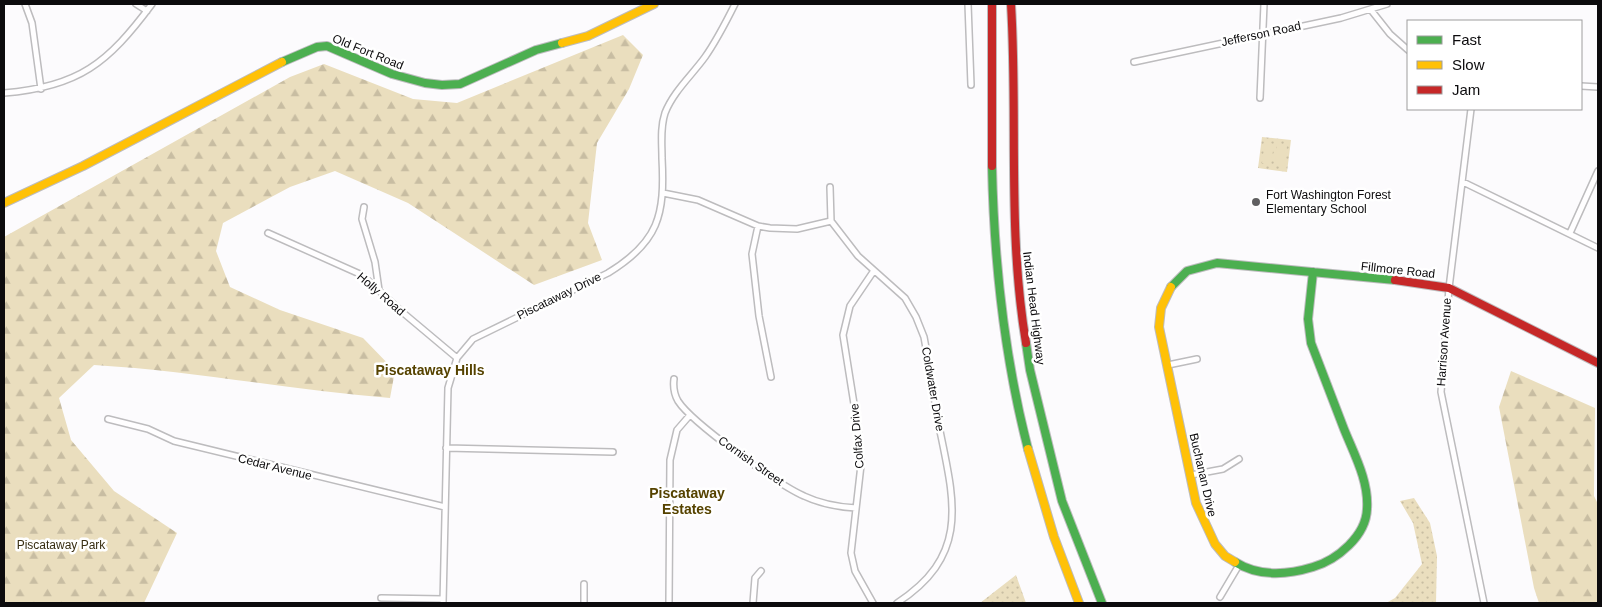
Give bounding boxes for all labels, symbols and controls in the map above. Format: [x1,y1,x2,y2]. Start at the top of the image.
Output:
street label: Jefferson Road [1220,19,1302,49]
legend [1407,20,1582,110]
street label: Old Fort Road [330,31,406,73]
text: Fast [1452,31,1482,48]
text: Slow [1452,56,1485,73]
text: Jam [1452,81,1480,98]
place label: Fort Washington Forest Elementary School [1266,188,1392,216]
marker: Fort Washington Forest Elementary School [1250,196,1262,208]
street label: Indian Head Highway [1020,251,1048,365]
street label: Fillmore Road [1360,259,1436,281]
street label: Holly Road [354,269,408,319]
street label: Piscataway Drive [515,269,604,322]
street label: Harrison Avenue [1434,297,1454,387]
street label: Coldwater Drive [919,346,947,433]
district label: Piscataway Hills [376,362,485,378]
street label: Colfax Drive [847,403,867,469]
street label: Buchanan Drive [1187,432,1219,518]
street label: Cornish Street [716,433,787,489]
street label: Cedar Avenue [237,451,314,483]
district label: Piscataway Estates [649,485,725,517]
park label: Piscataway Park [17,538,106,552]

